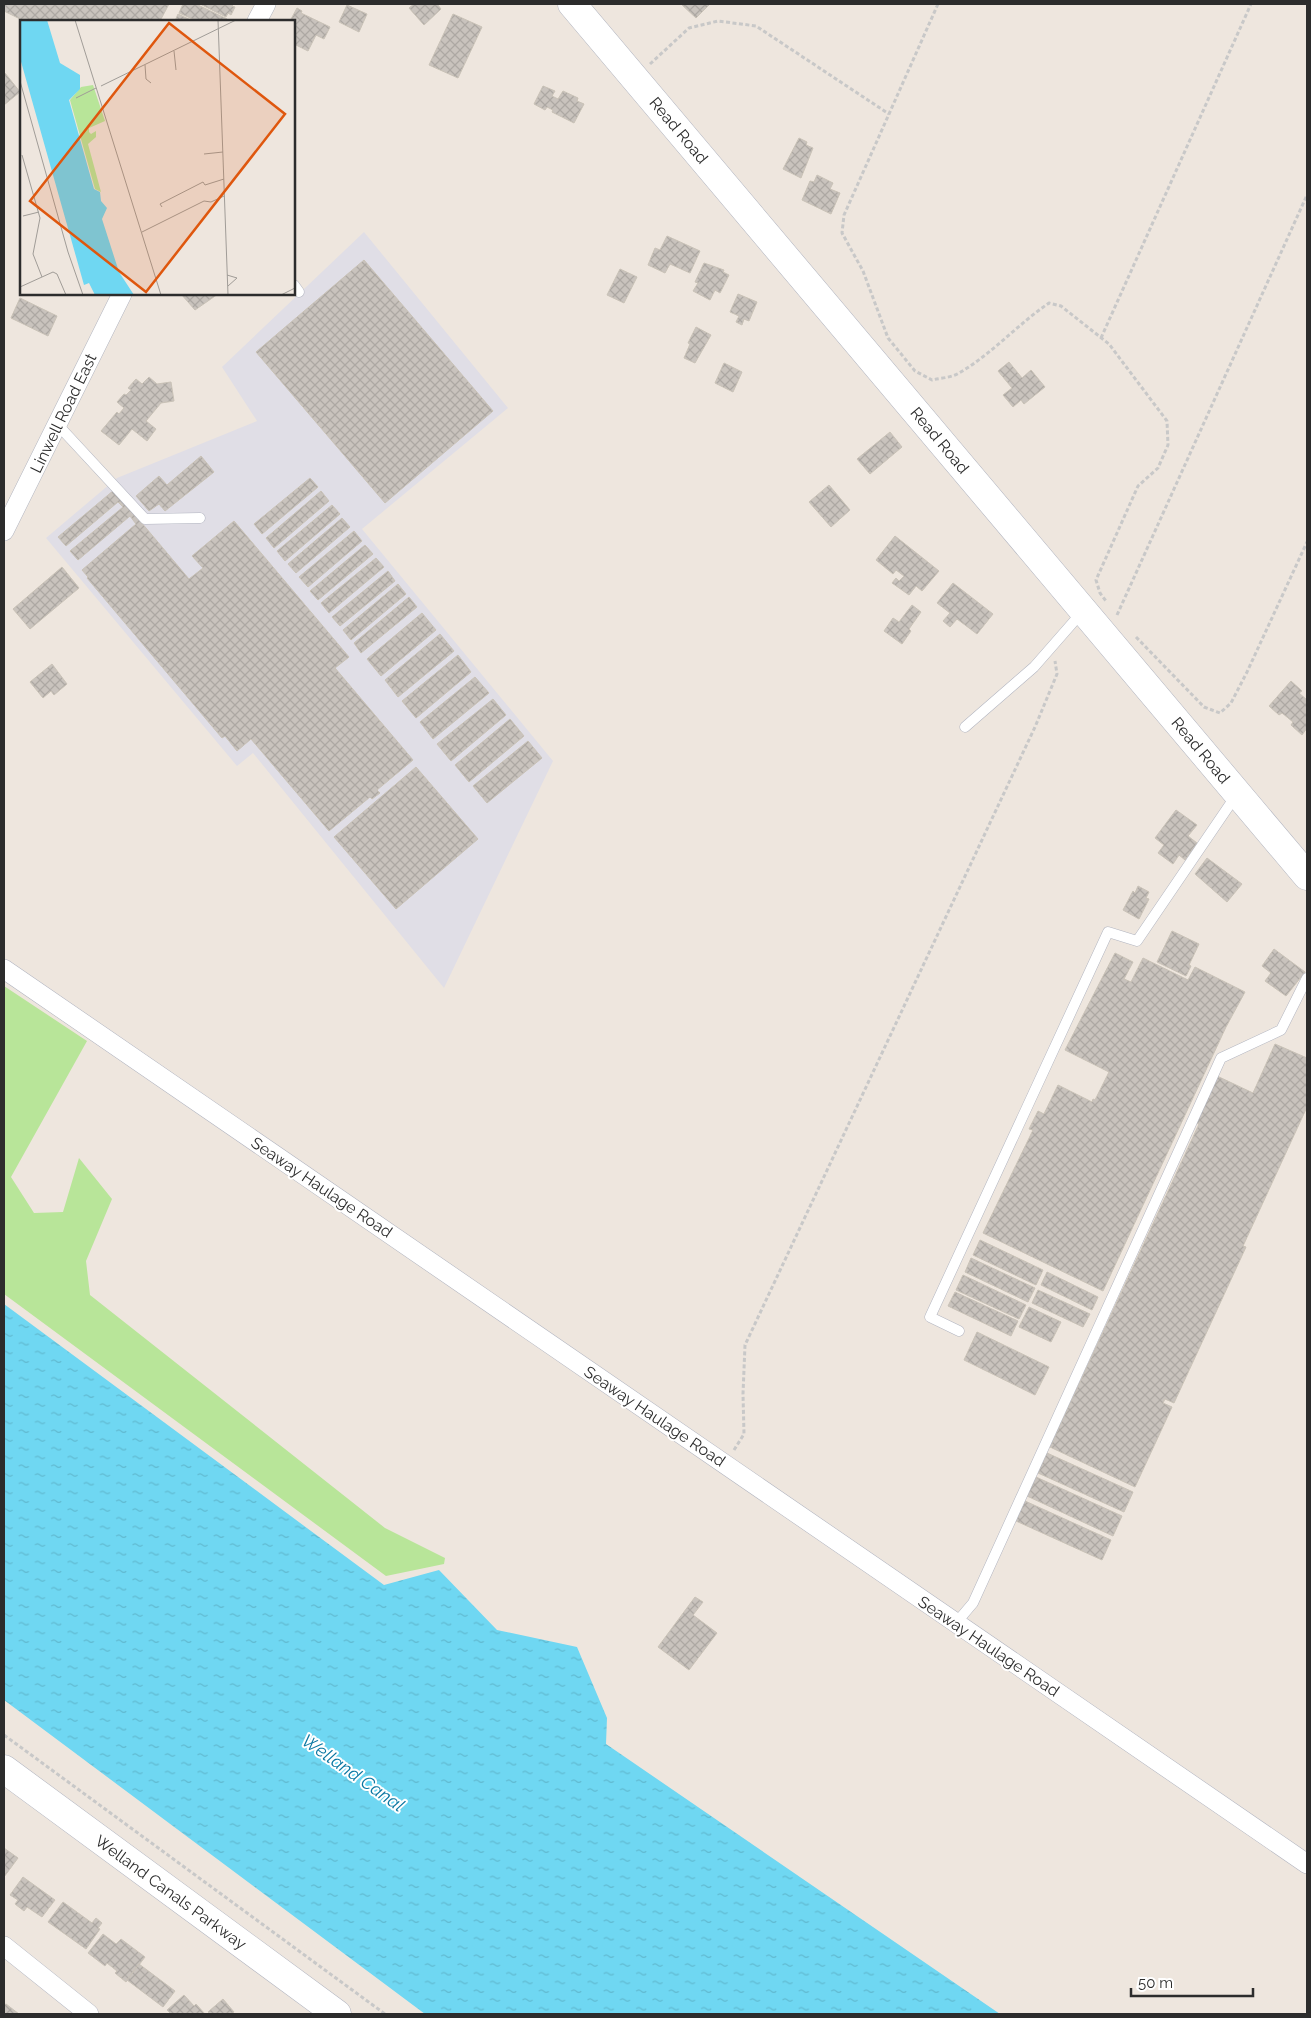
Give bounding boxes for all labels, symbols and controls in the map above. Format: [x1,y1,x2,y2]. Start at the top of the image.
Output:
inset map [20,20,295,295]
street label: Read Road [645,93,712,167]
street label: Linwell Road East [26,350,101,476]
street label: Read Road [906,403,973,477]
street label: Read Road [1167,713,1234,787]
street label: Seaway Haulage Road [248,1133,396,1242]
street label: Seaway Haulage Road [581,1362,729,1471]
street label: Seaway Haulage Road [915,1592,1063,1701]
water label: Welland Canal [298,1730,409,1816]
street label: Welland Canals Parkway [91,1831,250,1954]
scale bar [1131,1966,1254,1998]
text: 50 m [1138,1974,1173,1992]

